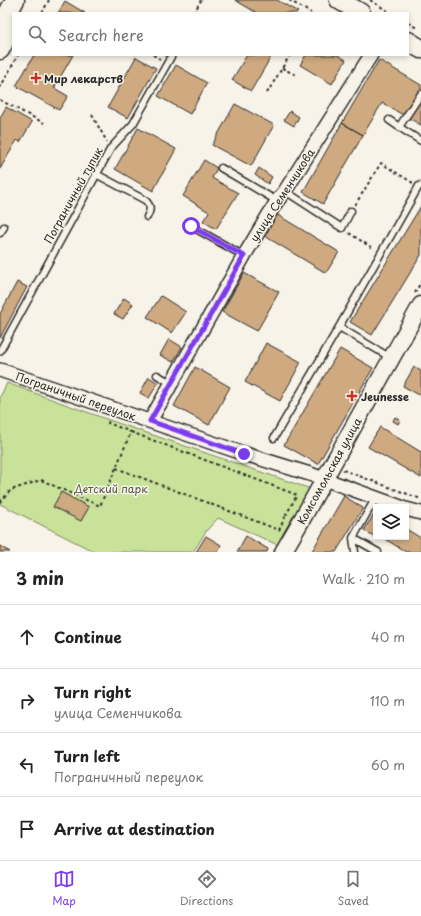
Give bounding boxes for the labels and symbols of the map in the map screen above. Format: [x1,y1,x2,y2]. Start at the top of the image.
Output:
place label: Мир лекарств [44,70,123,87]
marker: Мир лекарств [31,73,41,83]
street label: Пограничный тупик [39,143,107,246]
street label: улица Семенчикова [245,145,319,245]
route start [182,217,200,235]
street label: Пограничный переулок [14,367,139,425]
place label: Jeunesse [361,388,409,405]
marker: Jeunesse [346,390,358,402]
street label: Комсомольская улица [293,414,366,528]
route end [235,445,253,463]
park label: Детский парк [73,480,148,497]

